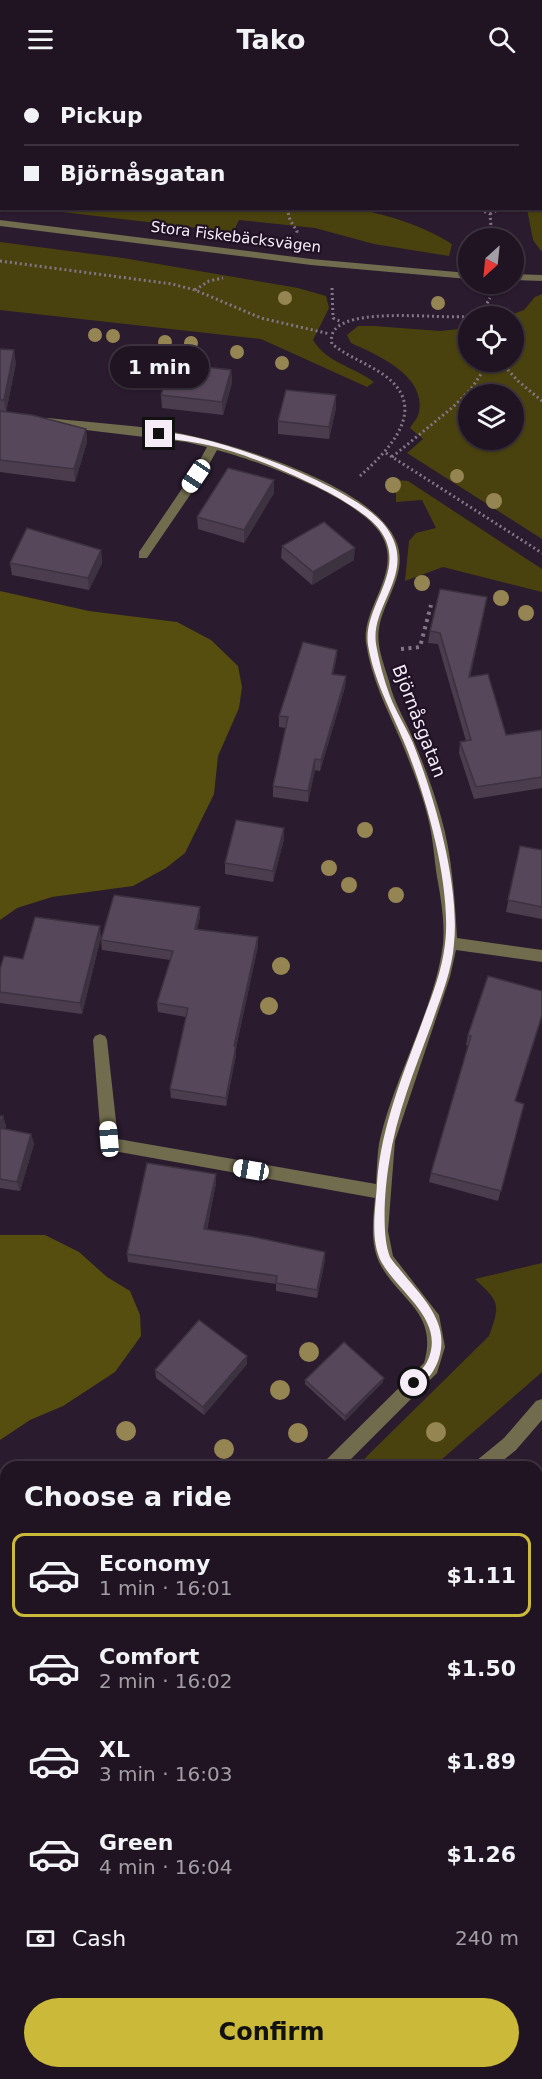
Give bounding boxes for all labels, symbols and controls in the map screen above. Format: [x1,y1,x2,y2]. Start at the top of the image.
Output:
icon: menu [24,23,57,56]
icon: search [485,23,518,56]
text: Tako [237,24,305,55]
text: Pickup [60,103,143,128]
text: Björnåsgatan [60,161,226,186]
street label: Stora Fiskebäcksvägen [150,218,322,256]
north arrow [458,228,524,294]
map controls [458,228,524,450]
button: locate [458,306,524,372]
callout: 1 min [110,347,208,389]
text: 1 min [128,355,191,379]
button: layers [458,384,524,450]
route end [145,420,172,447]
car [178,456,214,496]
street label: Björnåsgatan [388,661,451,780]
car [98,1120,120,1158]
car [232,1158,270,1182]
route start [400,1369,427,1396]
text: Choose a ride [24,1481,232,1512]
icon: car [27,1548,81,1602]
text: Economy [99,1551,210,1576]
text: $1.11 [446,1563,516,1588]
text: 1 min · 16:01 [99,1576,233,1600]
icon: car [27,1641,81,1695]
text: Comfort [99,1644,199,1669]
text: $1.50 [446,1656,516,1681]
text: 2 min · 16:02 [99,1669,233,1693]
icon: car [27,1734,81,1788]
text: XL [99,1737,130,1762]
text: $1.89 [446,1749,516,1774]
text: 3 min · 16:03 [99,1762,233,1786]
icon: car [27,1827,81,1881]
text: Green [99,1830,173,1855]
text: $1.26 [446,1842,516,1867]
text: 4 min · 16:04 [99,1855,233,1879]
icon: cash [24,1922,57,1955]
text: Cash [72,1926,126,1951]
text: 240 m [455,1926,519,1950]
button: Confirm [24,1998,519,2067]

